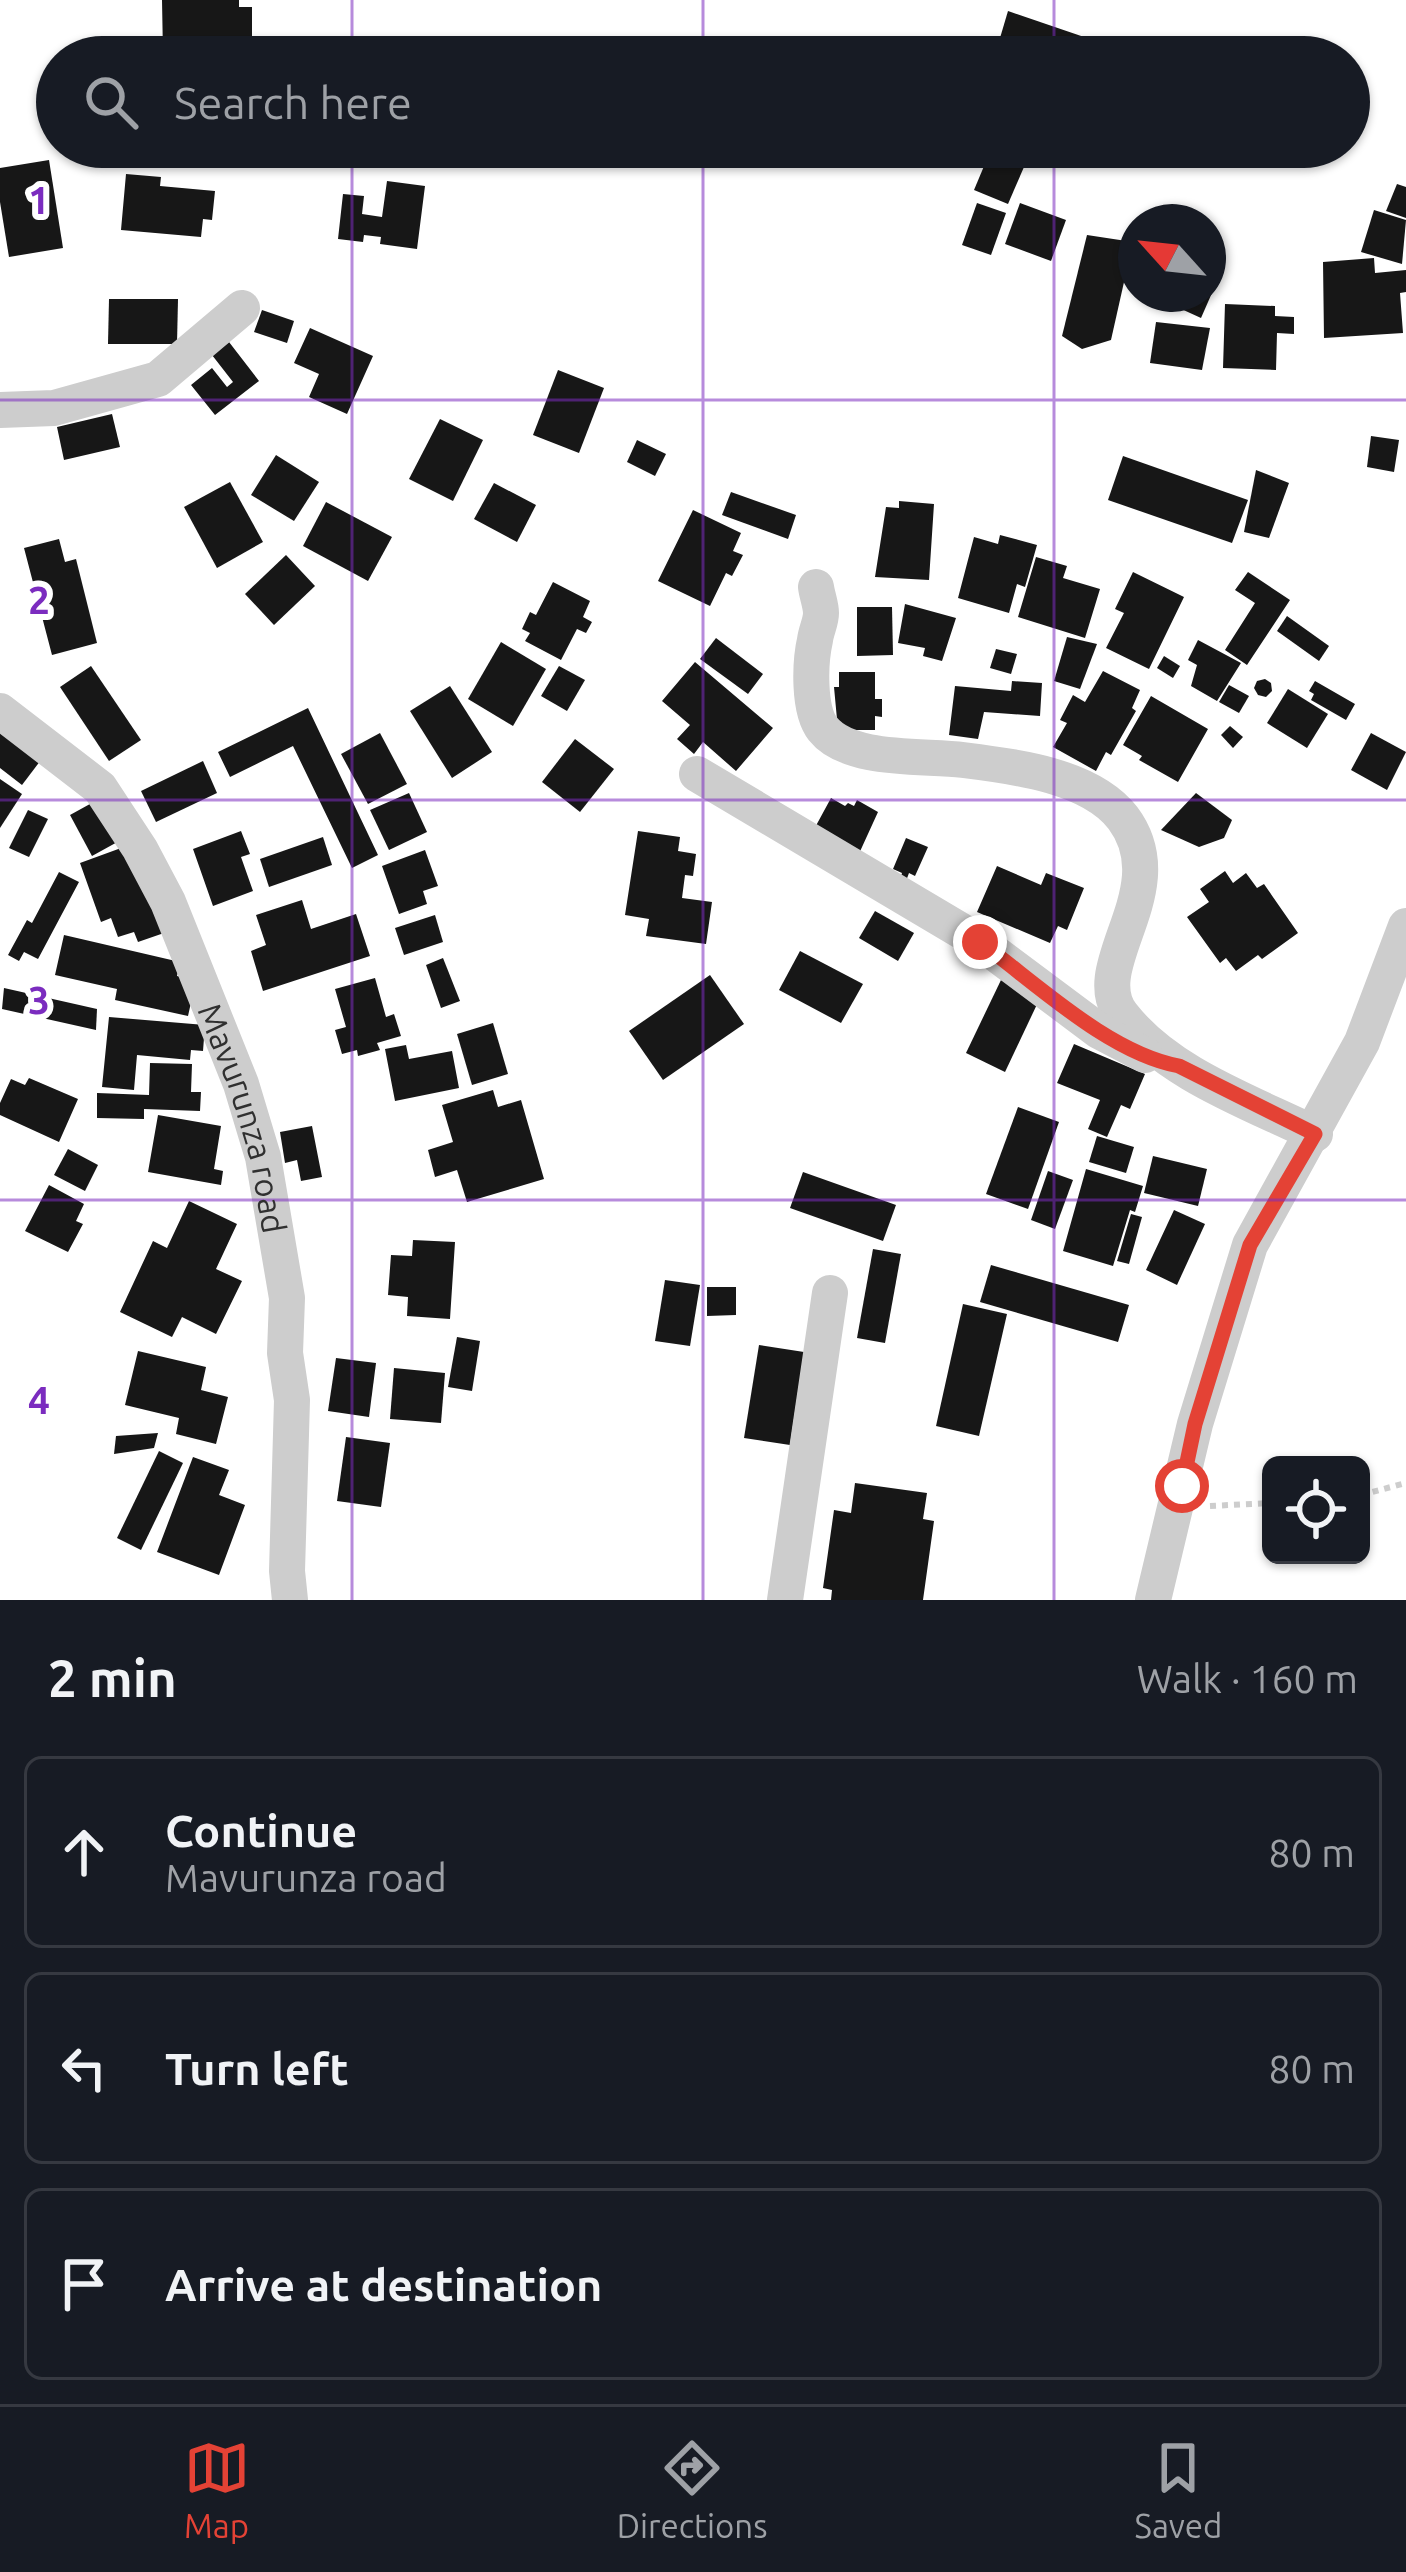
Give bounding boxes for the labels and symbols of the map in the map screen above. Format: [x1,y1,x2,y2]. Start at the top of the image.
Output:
text: 1 [28,178,50,221]
north arrow [1118,204,1226,312]
text: 2 [28,578,50,621]
route end [953,915,1007,969]
text: 3 [28,978,50,1021]
street label: Mavurunza road [192,998,294,1236]
text: 4 [28,1378,50,1421]
route start [1155,1459,1209,1513]

